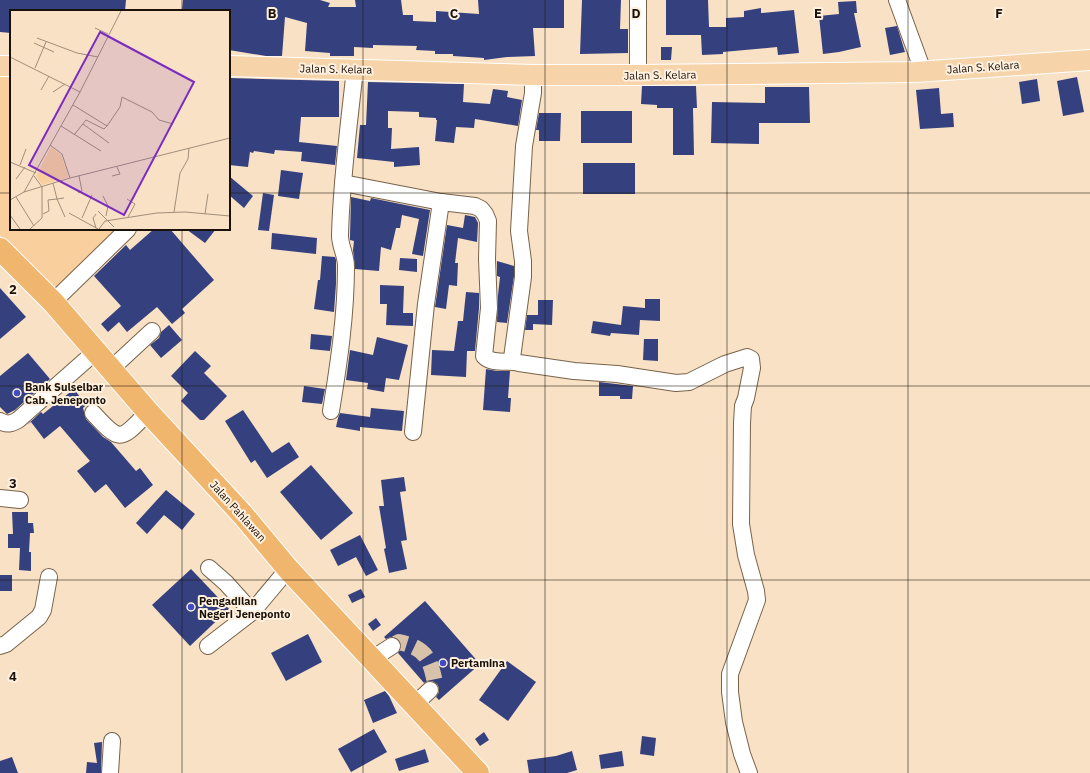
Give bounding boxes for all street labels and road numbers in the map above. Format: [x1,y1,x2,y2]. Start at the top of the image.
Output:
street label: Jalan S. Kelara [946,57,1020,77]
street label: Jalan S. Kelara [300,61,373,77]
street label: Jalan S. Kelara [624,67,697,83]
street label: Jalan Pahlawan [207,478,269,544]

